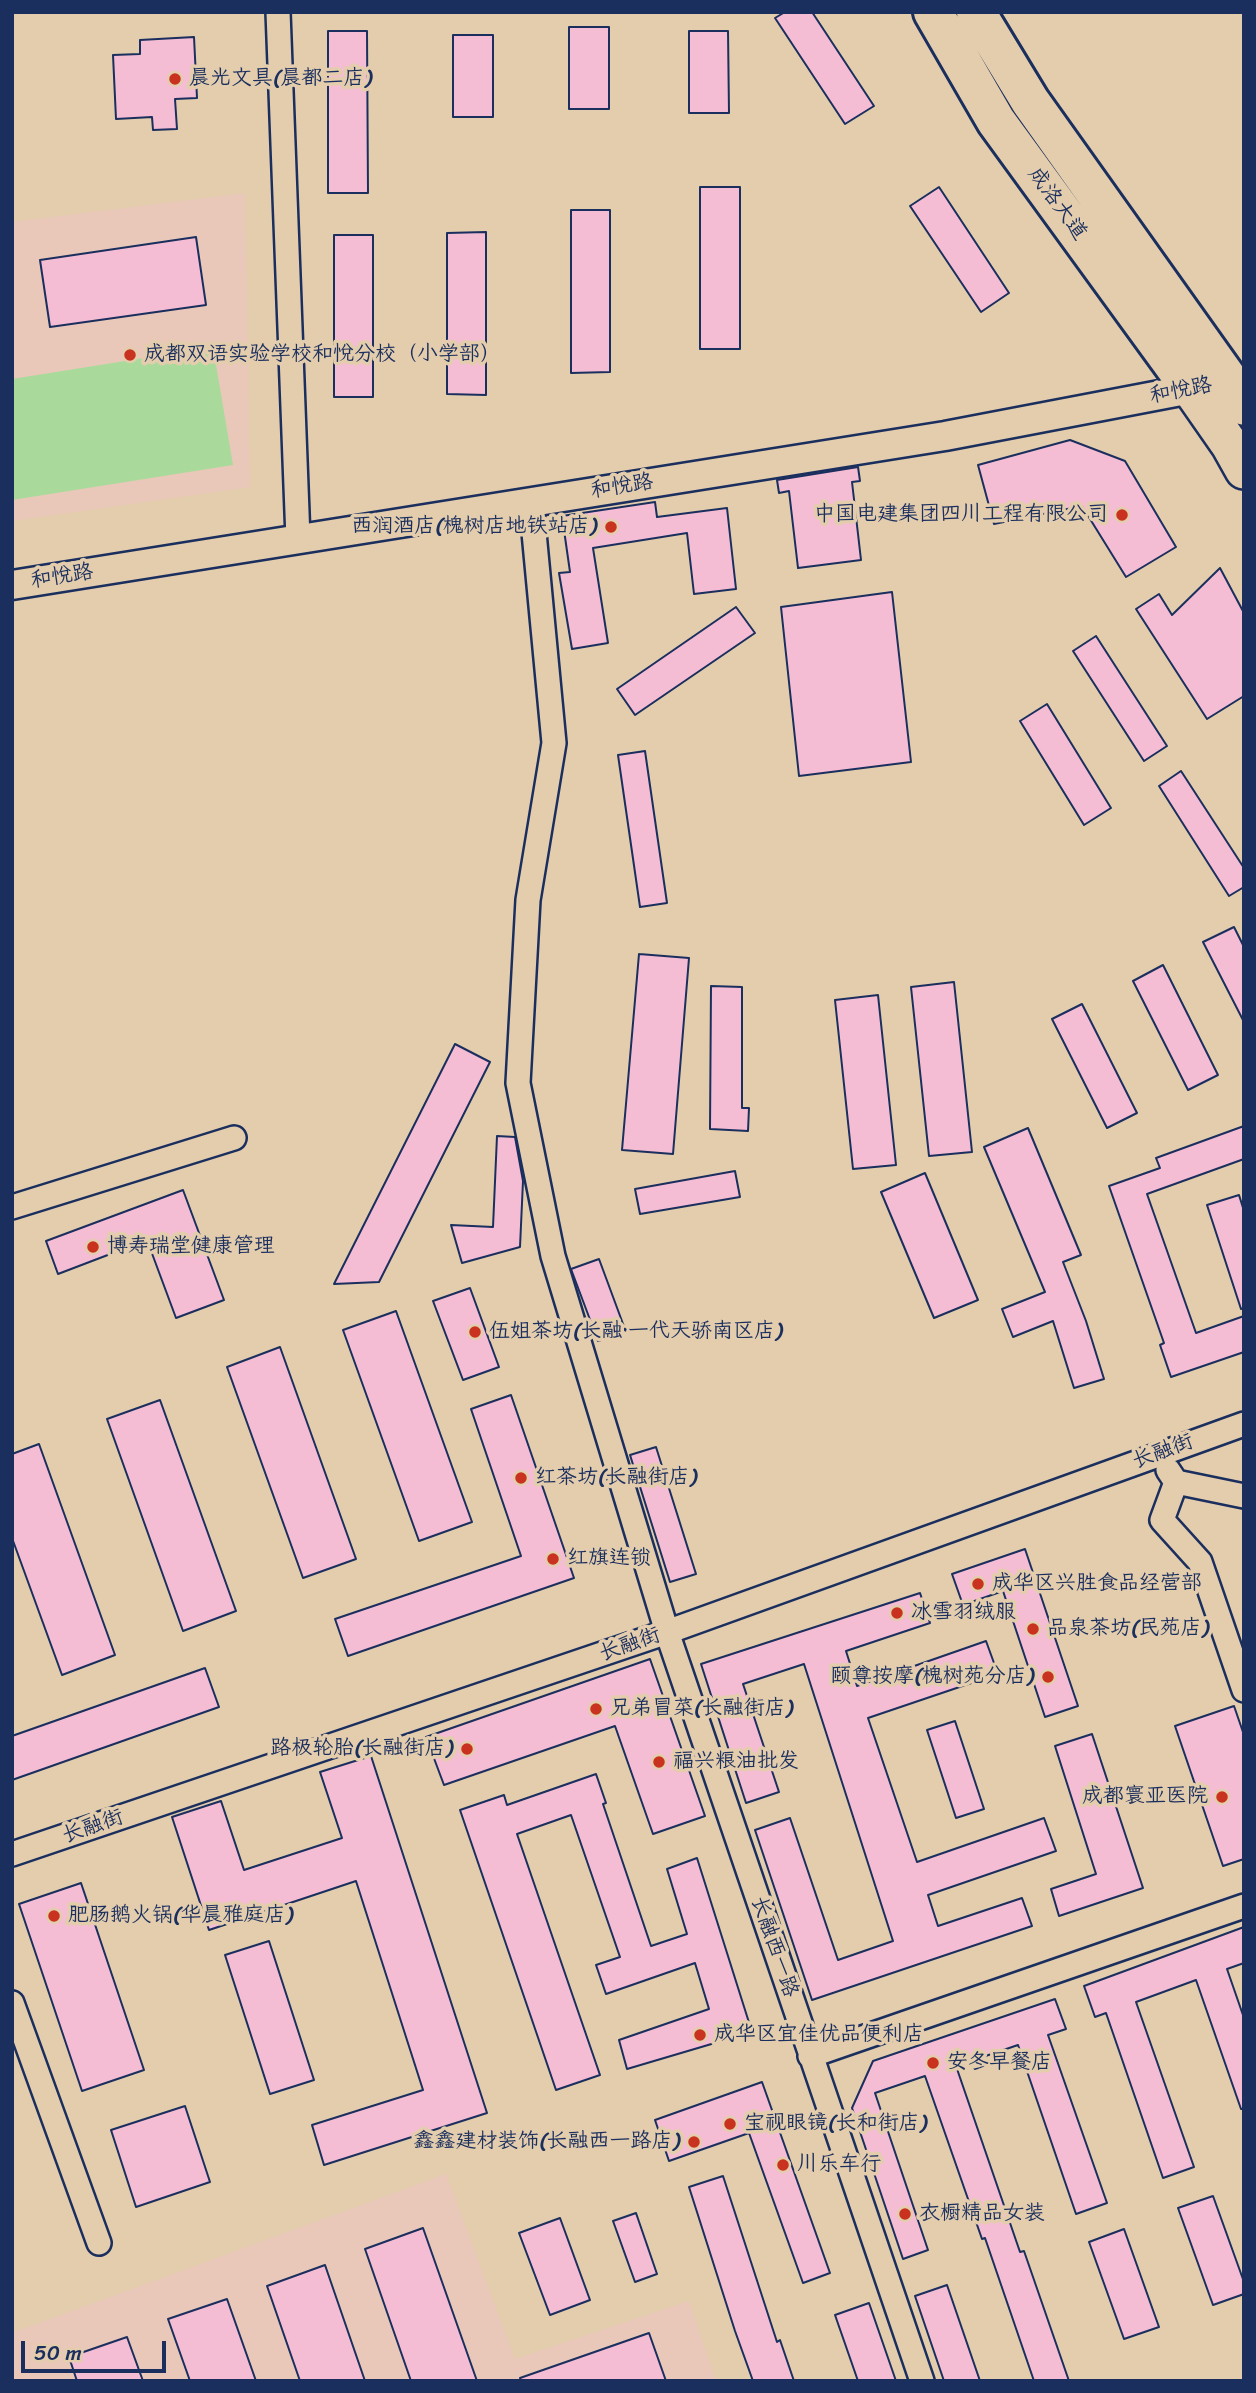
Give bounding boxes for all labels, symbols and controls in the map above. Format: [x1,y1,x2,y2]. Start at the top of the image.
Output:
place label: 晨光文具(晨都二店) [189,66,372,92]
marker: 晨光文具(晨都二店) [167,71,183,87]
street label: 成洛大道 [1022,163,1092,245]
place label: 成都双语实验学校和悦分校（小学部） [144,342,501,368]
marker: 成都双语实验学校和悦分校（小学部） [122,347,138,363]
street label: 和悦路 [1148,373,1214,409]
street label: 和悦路 [589,470,655,504]
place label: 中国电建集团四川工程有限公司 [814,502,1108,528]
marker: 中国电建集团四川工程有限公司 [1114,507,1130,523]
place label: 西润酒店(槐树店地铁站店) [351,514,597,540]
marker: 西润酒店(槐树店地铁站店) [603,519,619,535]
street label: 和悦路 [29,560,95,594]
place label: 博寿瑞堂健康管理 [107,1234,275,1260]
marker: 博寿瑞堂健康管理 [85,1239,101,1255]
place label: 伍姐茶坊(长融·一代天骄南区店) [489,1319,782,1345]
marker: 伍姐茶坊(长融·一代天骄南区店) [467,1324,483,1340]
street label: 长融街 [1129,1429,1197,1475]
place label: 红茶坊(长融街店) [535,1465,697,1491]
marker: 红茶坊(长融街店) [513,1470,529,1486]
place label: 红旗连锁 [567,1546,651,1572]
marker: 红旗连锁 [545,1551,561,1567]
place label: 成华区兴胜食品经营部 [992,1571,1202,1597]
marker: 成华区兴胜食品经营部 [970,1576,986,1592]
place label: 冰雪羽绒服 [911,1600,1016,1626]
marker: 冰雪羽绒服 [889,1605,905,1621]
place label: 品泉茶坊(民苑店) [1047,1616,1209,1642]
marker: 品泉茶坊(民苑店) [1025,1621,1041,1637]
street label: 长融街 [596,1623,664,1667]
place label: 颐尊按摩(槐树苑分店) [830,1664,1034,1690]
marker: 颐尊按摩(槐树苑分店) [1040,1669,1056,1685]
place label: 兄弟冒菜(长融街店) [610,1696,793,1722]
marker: 兄弟冒菜(长融街店) [588,1701,604,1717]
place label: 路极轮胎(长融街店) [270,1736,453,1762]
marker: 路极轮胎(长融街店) [459,1741,475,1757]
place label: 福兴粮油批发 [673,1749,799,1775]
marker: 福兴粮油批发 [651,1754,667,1770]
place label: 成都寰亚医院 [1082,1784,1208,1810]
marker: 成都寰亚医院 [1214,1789,1230,1805]
street label: 长融街 [59,1805,127,1849]
street label: 长融西一路 [745,1893,803,2001]
place label: 肥肠鹅火锅(华晨雅庭店) [68,1903,293,1929]
marker: 肥肠鹅火锅(华晨雅庭店) [46,1908,62,1924]
place label: 成华区宜佳优品便利店 [714,2022,924,2048]
marker: 成华区宜佳优品便利店 [692,2027,708,2043]
place label: 安冬早餐店 [947,2050,1052,2076]
marker: 安冬早餐店 [925,2055,941,2071]
place label: 宝视眼镜(长和街店) [744,2111,927,2137]
marker: 宝视眼镜(长和街店) [722,2116,738,2132]
place label: 鑫鑫建材装饰(长融西一路店) [413,2129,680,2155]
marker: 鑫鑫建材装饰(长融西一路店) [686,2134,702,2150]
place label: 川乐车行 [797,2152,881,2178]
marker: 川乐车行 [775,2157,791,2173]
place label: 衣橱精品女装 [919,2201,1045,2227]
marker: 衣橱精品女装 [897,2206,913,2222]
scale bar [24,2326,170,2370]
text: 50 m [34,2334,82,2372]

